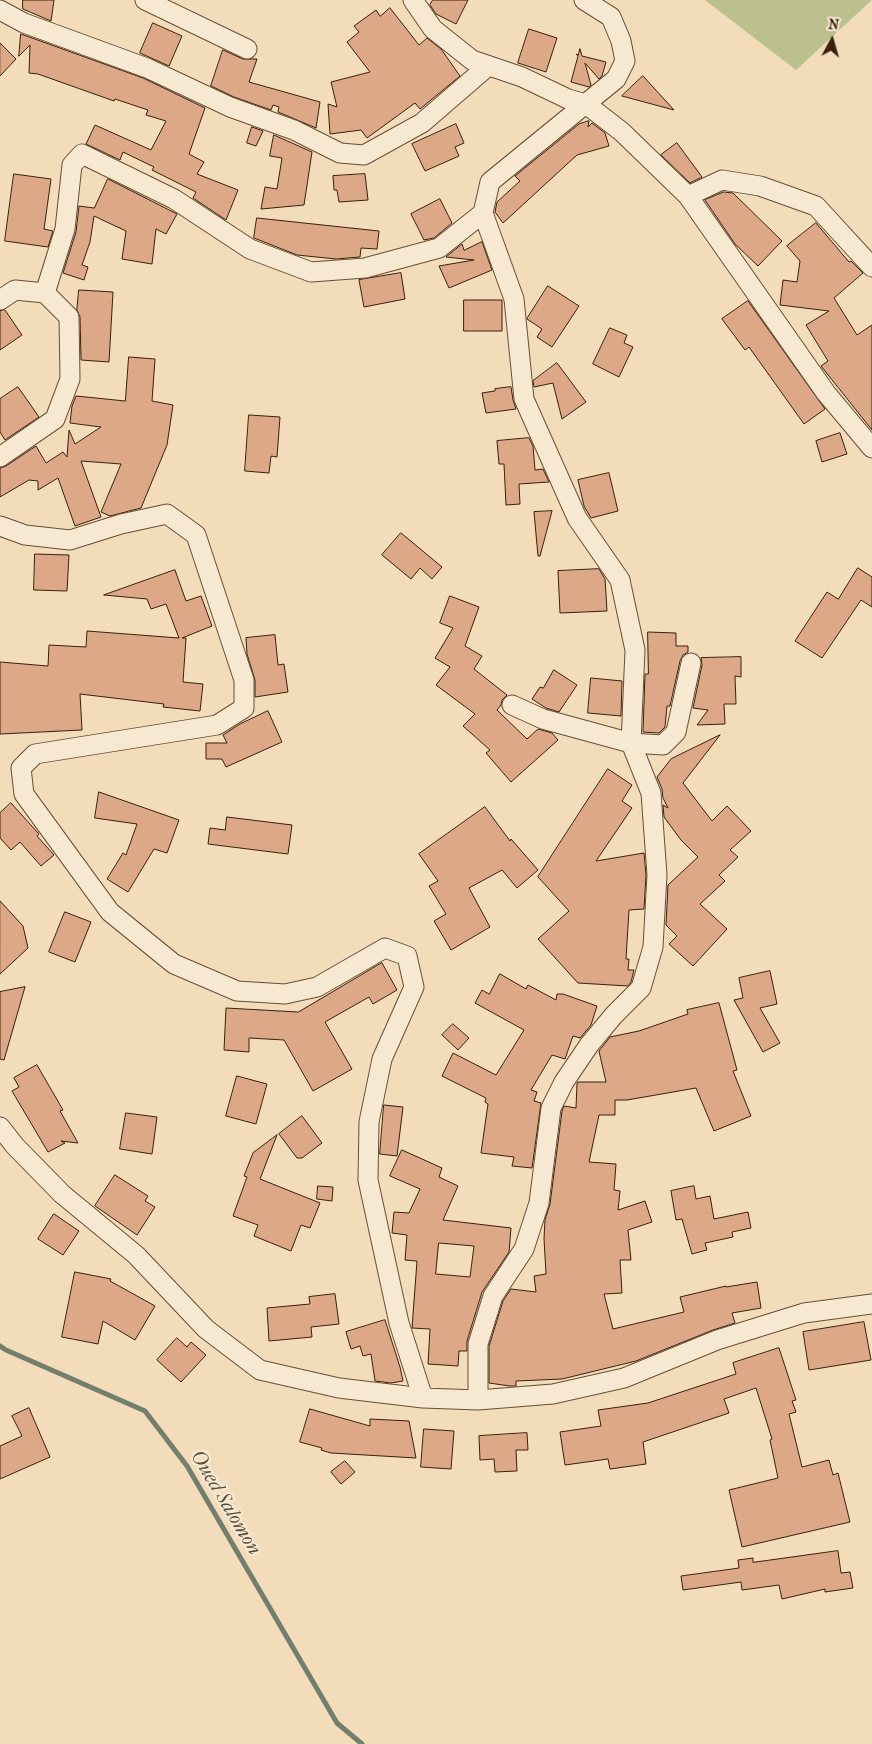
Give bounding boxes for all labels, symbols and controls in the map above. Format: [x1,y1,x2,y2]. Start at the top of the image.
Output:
north arrow [807,15,857,65]
text: N [827,16,840,34]
water label: Oued Salomon [184,1446,266,1560]

